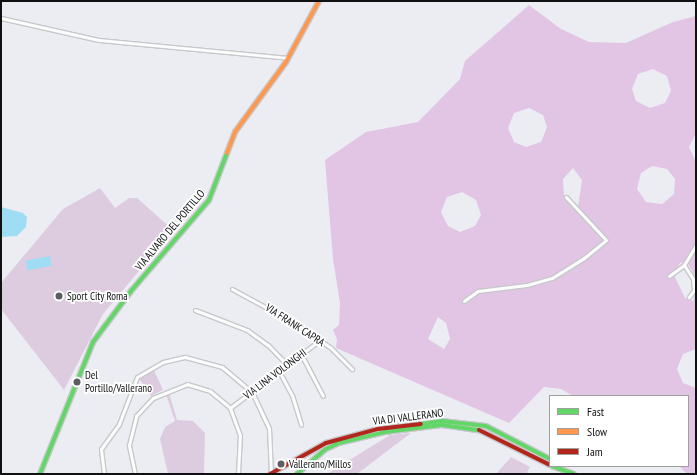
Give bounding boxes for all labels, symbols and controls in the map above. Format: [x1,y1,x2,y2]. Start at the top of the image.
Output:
street label: VIA ALVARO DEL PORTILLO [132,187,208,273]
place label: Sport City Roma [67,289,128,303]
marker: Sport City Roma [54,291,64,301]
street label: VIA FRANK CAPRA [263,301,327,349]
street label: VIA LINA VOLONGHI [241,346,309,402]
place label: Del Portillo/Vallerano [85,369,152,395]
marker: Del Portillo/Vallerano [72,377,82,387]
legend [549,395,689,467]
text: Fast [587,404,604,419]
street label: VIA DI VALLERANO [372,406,444,428]
text: Slow [587,424,607,439]
text: Jam [587,444,603,459]
place label: Vallerano/Millos [289,457,351,471]
marker: Vallerano/Millos [276,459,286,469]

